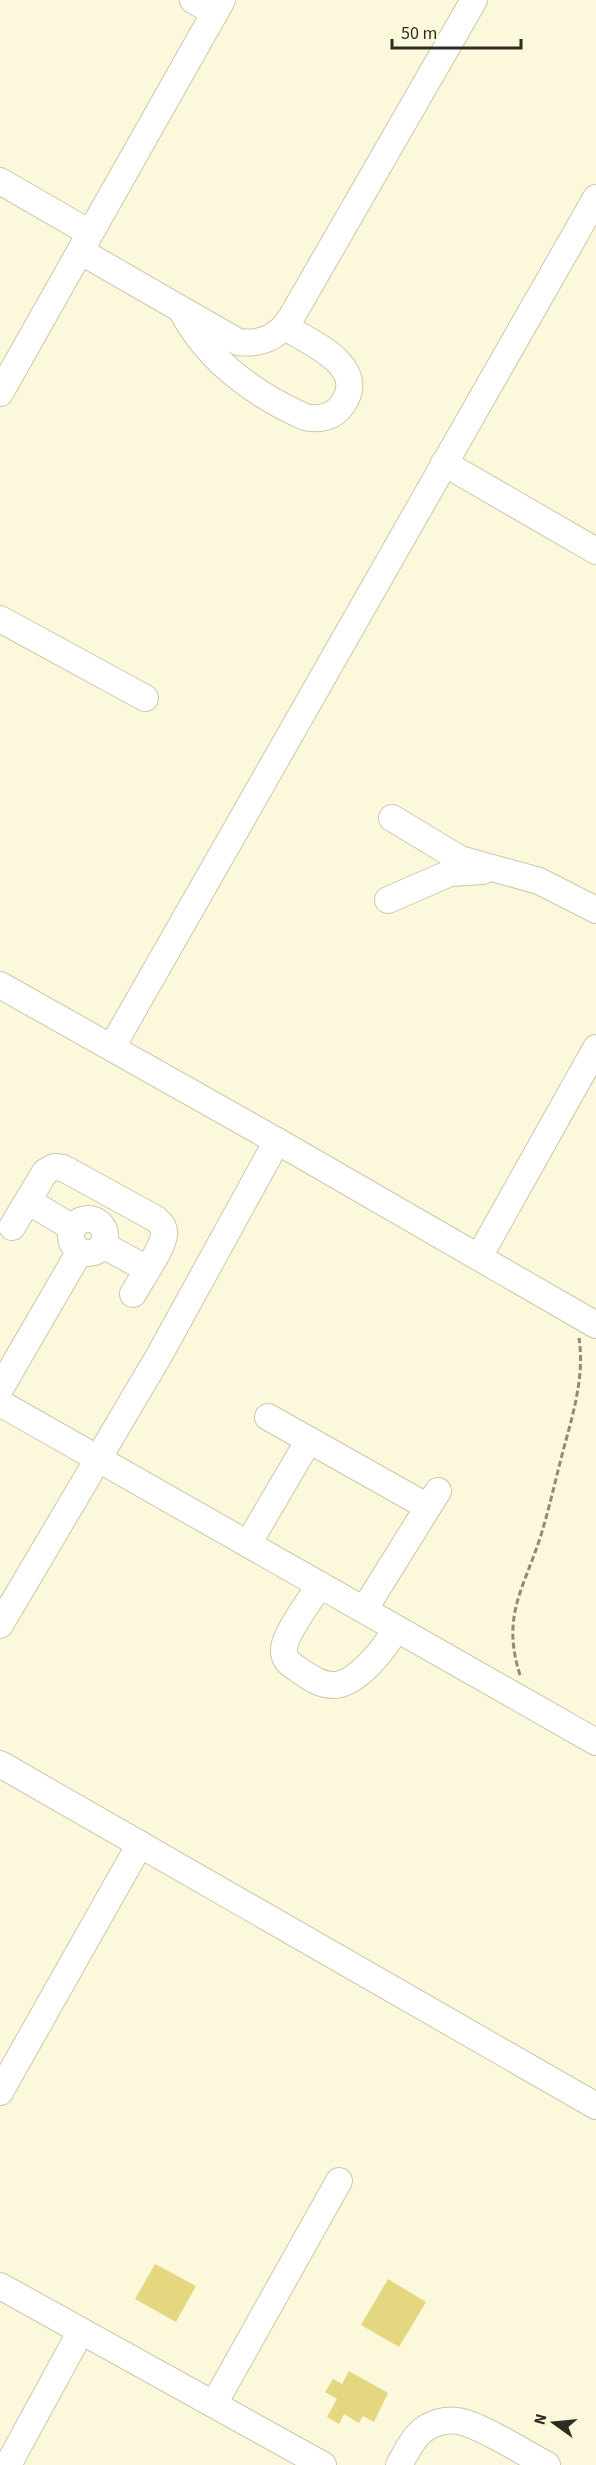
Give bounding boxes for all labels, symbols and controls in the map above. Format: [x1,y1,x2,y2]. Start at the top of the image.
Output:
scale bar [392,12,521,50]
text: 50 m [401,21,437,46]
north arrow [524,2393,584,2453]
text: N [528,2411,552,2427]

